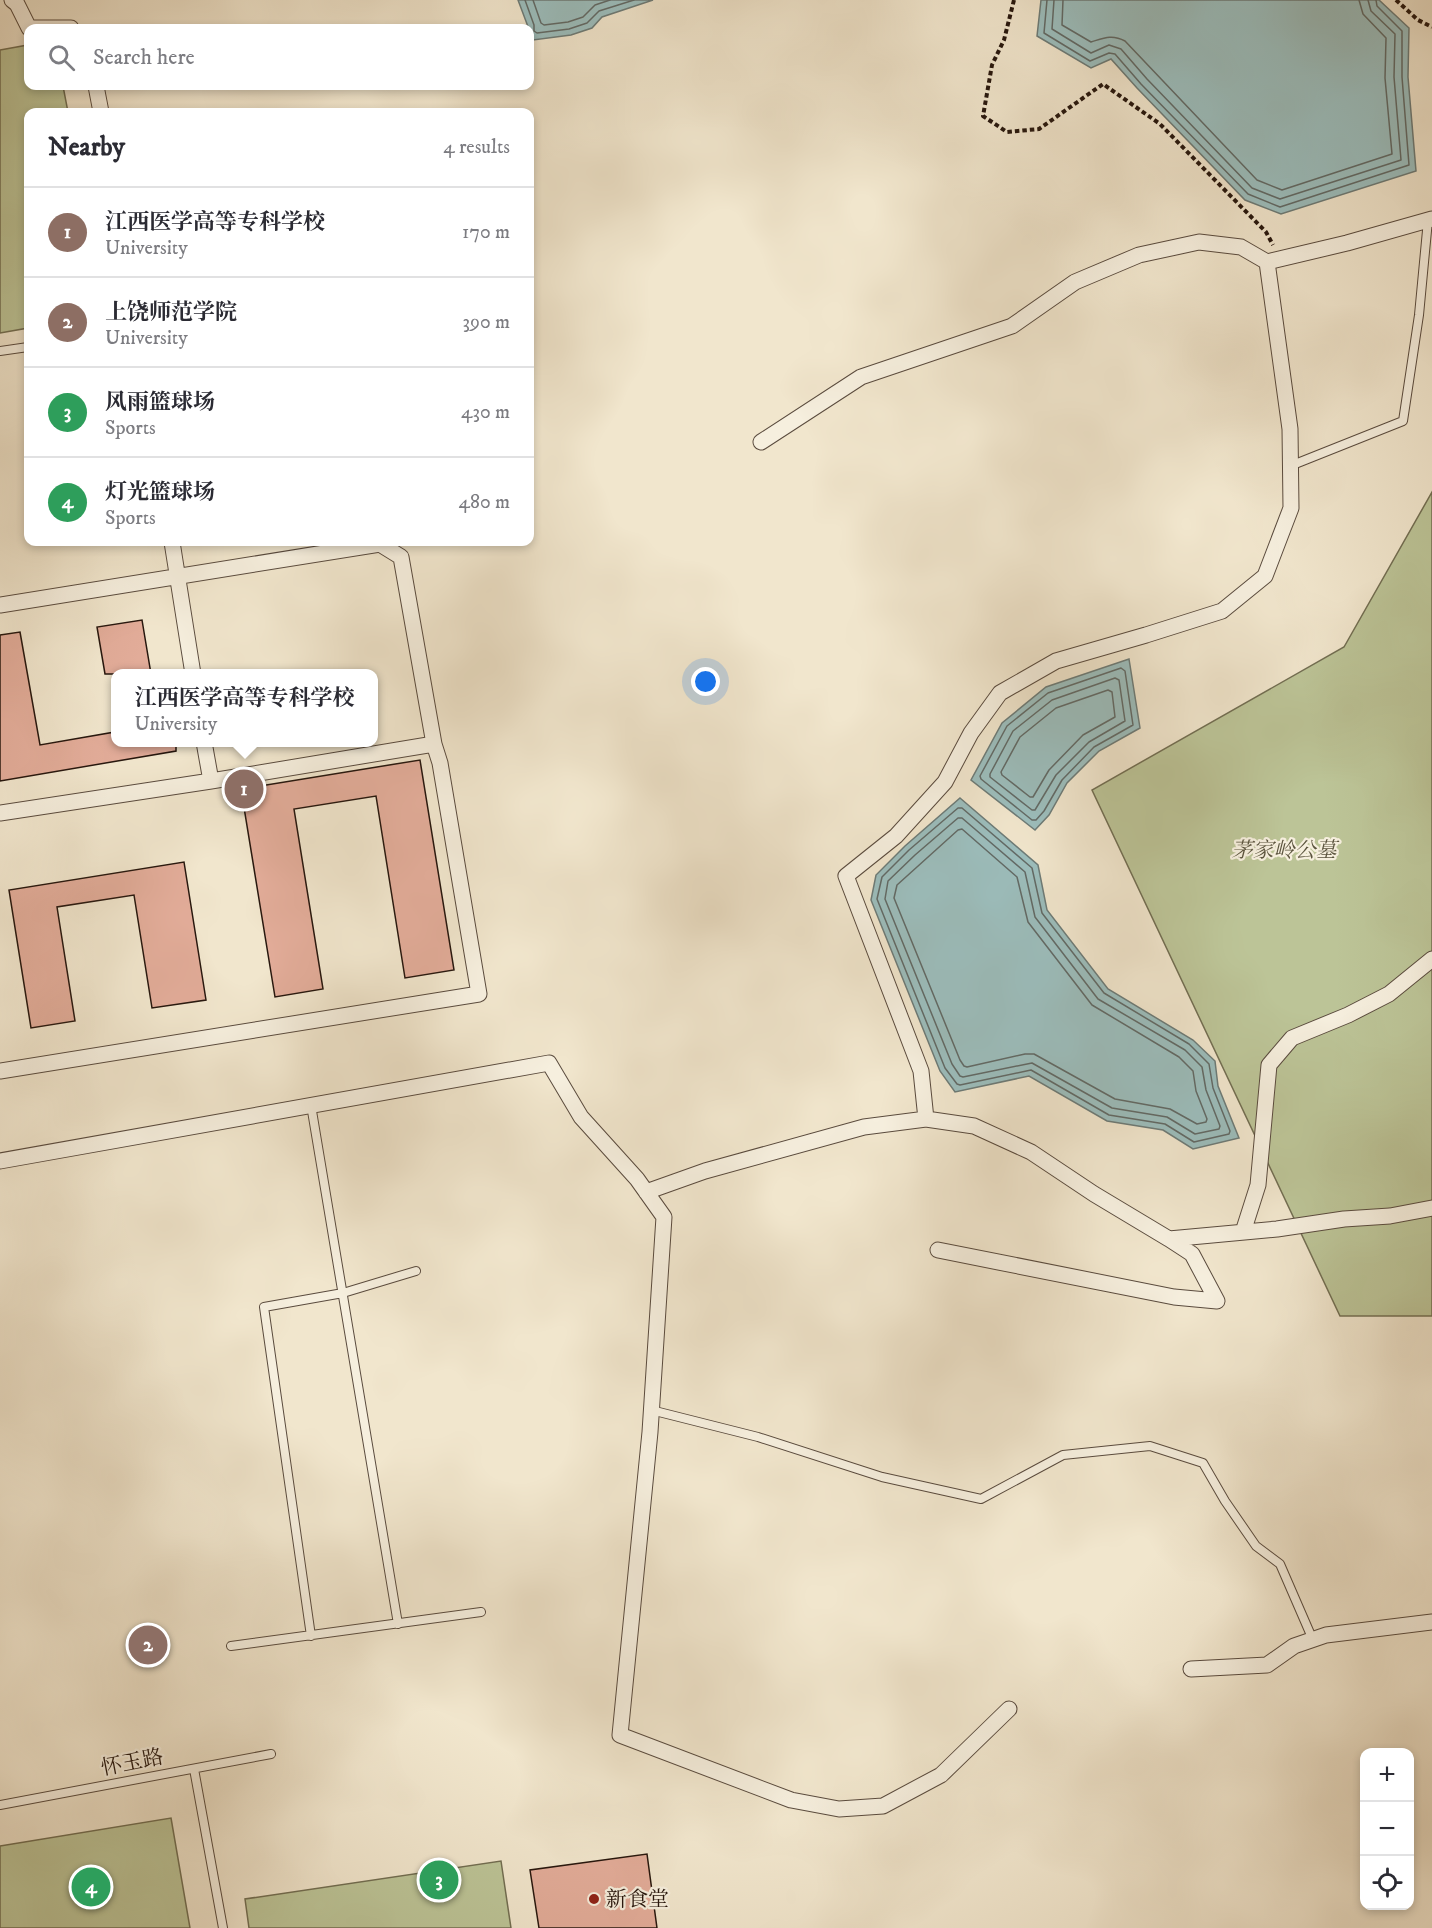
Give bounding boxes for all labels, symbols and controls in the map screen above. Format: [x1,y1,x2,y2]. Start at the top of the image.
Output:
search box [24,24,534,90]
icon: search [45,41,78,74]
text: Search here [93,44,195,71]
text: Nearby [48,131,125,164]
text: 4 results [443,135,510,160]
text: 江西医学高等专科学校 [105,209,325,236]
text: 1 [64,220,71,245]
text: 170 m [462,220,510,245]
text: University [105,236,188,261]
text: 上饶师范学院 [105,299,237,326]
text: 2 [63,310,72,335]
text: 390 m [462,310,510,335]
text: University [105,326,188,351]
text: 风雨篮球场 [105,389,215,416]
text: 3 [64,400,71,425]
text: 430 m [461,400,510,425]
text: Sports [105,416,156,441]
text: 灯光篮球场 [105,479,215,506]
text: 4 [62,490,73,515]
text: 480 m [458,490,510,515]
text: Sports [105,506,156,531]
your location [691,667,720,696]
popup [111,669,378,747]
text: 江西医学高等专科学校 [134,685,355,712]
text: University [134,712,217,737]
pin: 1 [224,766,264,812]
park label: 茅家岭公墓 [1232,838,1339,864]
pin: 2 [128,1622,168,1668]
street label: 怀玉路 [99,1744,166,1782]
map controls [1360,1748,1414,1910]
button: + [1360,1748,1414,1802]
button: − [1360,1802,1414,1856]
button: locate [1360,1856,1414,1910]
pin: 3 [420,1858,458,1902]
pin: 4 [72,1864,110,1910]
place label: 新食堂 [606,1887,669,1913]
marker: 新食堂 [587,1892,601,1906]

